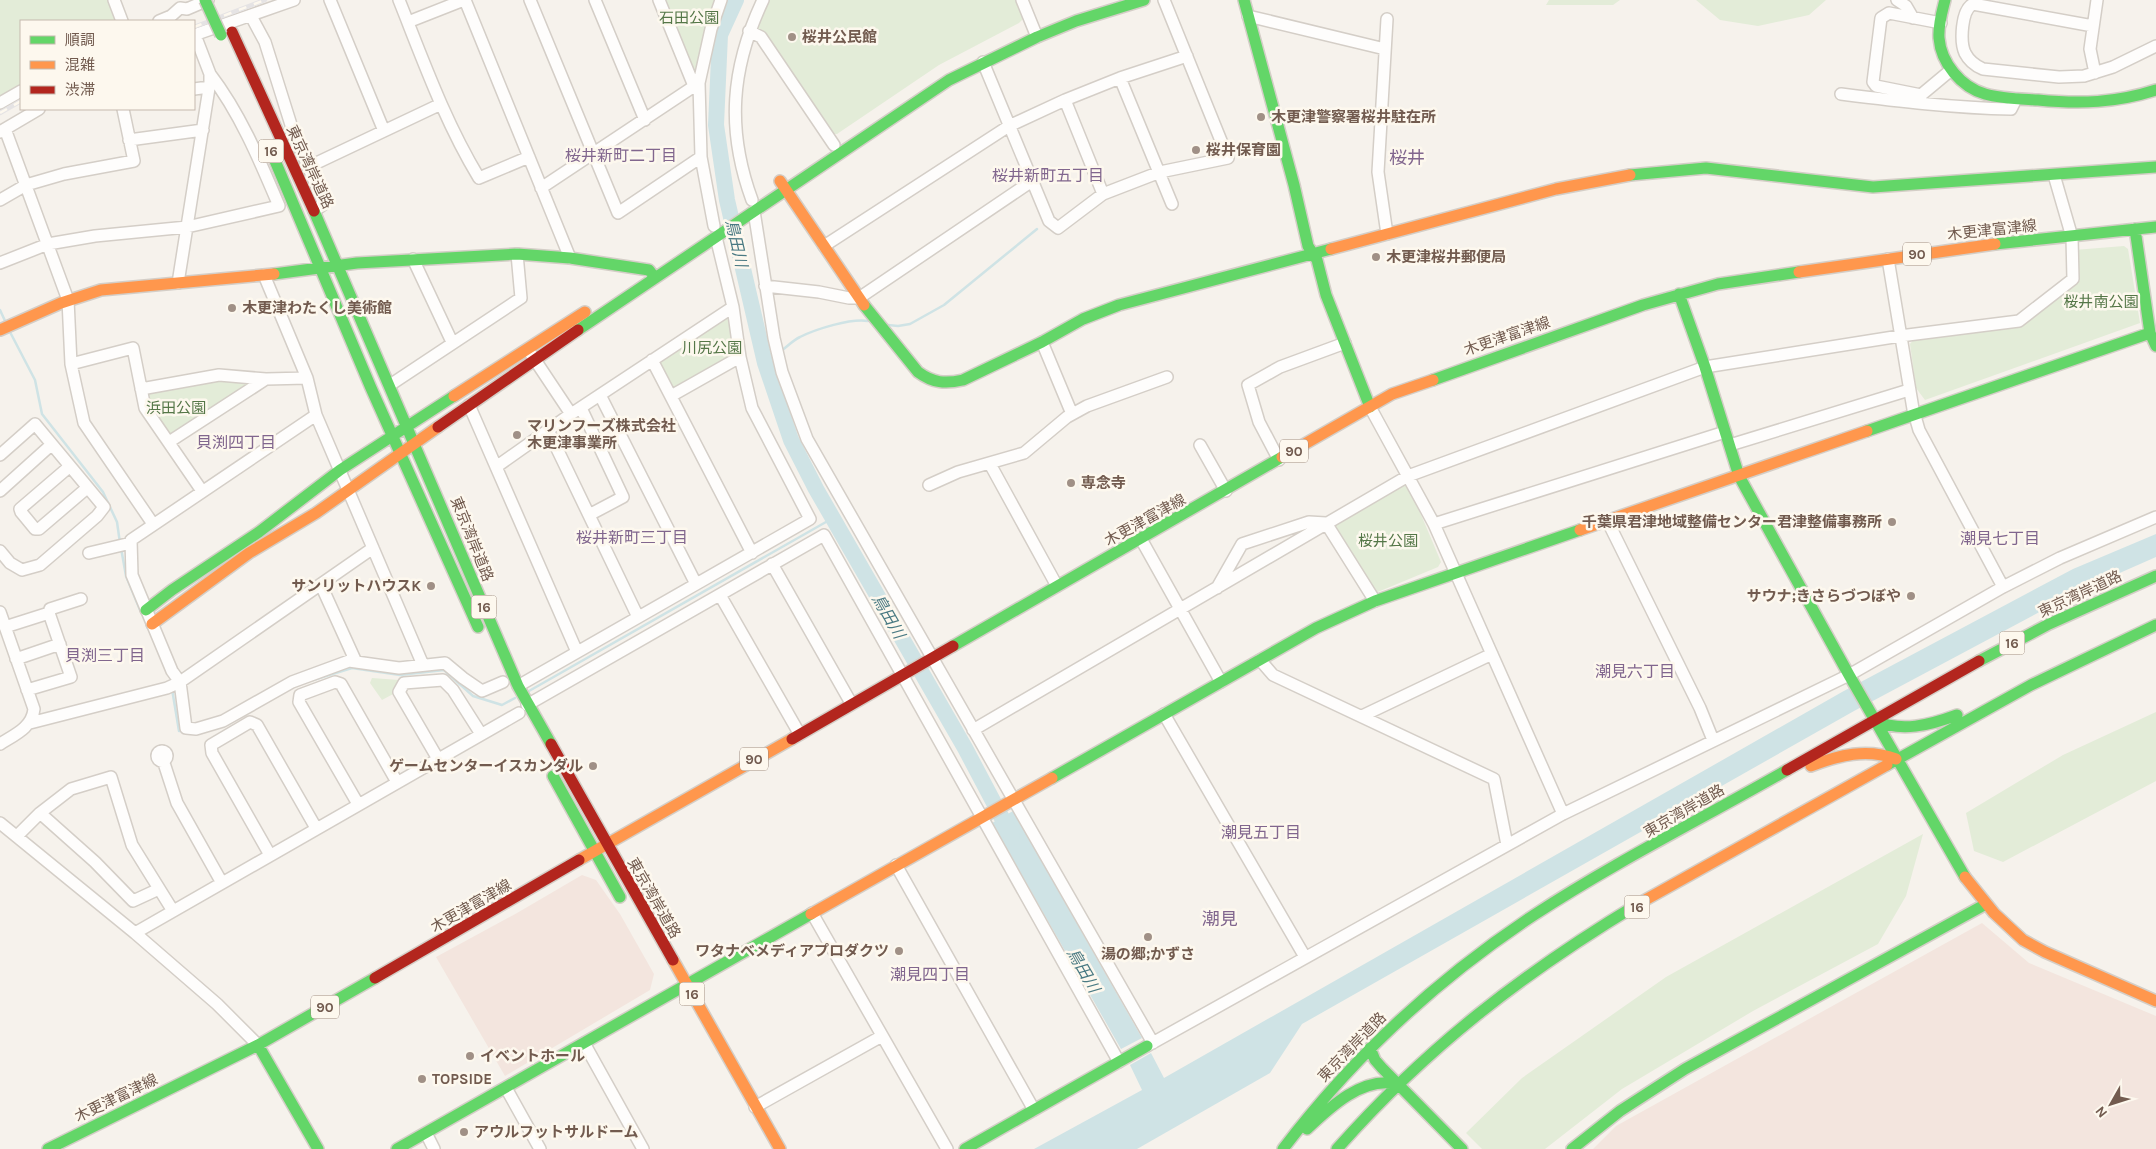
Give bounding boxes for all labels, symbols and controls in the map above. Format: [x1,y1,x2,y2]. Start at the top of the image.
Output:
park label: 石田公園 [659,9,719,27]
legend [20,20,195,110]
place label: 桜井公民館 [802,28,877,46]
text: 順調 [65,31,95,49]
marker: 桜井公民館 [786,31,798,43]
text: 混雑 [65,56,95,74]
text: 渋滞 [65,81,95,99]
place label: 木更津警察署桜井駐在所 [1271,108,1436,126]
marker: 木更津警察署桜井駐在所 [1255,111,1267,123]
street label: 東京湾岸道路 [283,122,337,212]
road number: 16 [258,140,284,162]
place label: 桜井保育園 [1206,141,1281,159]
marker: 桜井保育園 [1190,144,1202,156]
district label: 桜井新町二丁目 [565,146,677,165]
district label: 桜井 [1389,147,1425,169]
district label: 桜井新町五丁目 [992,166,1104,185]
street label: 木更津富津線 [1946,216,2038,244]
water label: 鳥田川 [722,218,752,271]
road number: 90 [1903,242,1931,266]
place label: 木更津桜井郵便局 [1386,248,1506,266]
marker: 木更津桜井郵便局 [1370,251,1382,263]
park label: 桜井南公園 [2063,293,2139,311]
place label: 木更津わたくし美術館 [242,299,392,317]
marker: 木更津わたくし美術館 [226,302,238,314]
street label: 木更津富津線 [1462,313,1552,359]
park label: 川尻公園 [682,339,742,357]
park label: 浜田公園 [146,399,206,417]
place label: マリンフーズ株式会社 木更津事業所 [527,417,676,452]
marker: マリンフーズ株式会社 木更津事業所 [511,429,523,441]
district label: 貝渕四丁目 [196,433,276,452]
road number: 90 [1280,440,1308,462]
place label: 専念寺 [1081,474,1126,492]
marker: 専念寺 [1065,477,1077,489]
street label: 木更津富津線 [1101,490,1189,550]
street label: 東京湾岸道路 [447,494,497,584]
place label: 千葉県君津地域整備センター君津整備事務所 [1582,513,1882,531]
marker: 千葉県君津地域整備センター君津整備事務所 [1886,516,1898,528]
district label: 桜井新町三丁目 [576,528,688,547]
district label: 潮見七丁目 [1960,529,2040,548]
park label: 桜井公園 [1358,532,1418,550]
street label: 東京湾岸道路 [2035,567,2125,621]
place label: サンリットハウスK [291,577,421,595]
marker: サンリットハウスK [425,580,437,592]
place label: サウナ;きさらづつぼや [1746,587,1901,605]
marker: サウナ;きさらづつぼや [1905,590,1917,602]
water label: 鳥田川 [868,591,910,644]
road number: 16 [472,596,496,618]
road number: 16 [2000,632,2024,654]
district label: 貝渕三丁目 [65,646,145,665]
district label: 潮見六丁目 [1595,662,1675,681]
road number: 90 [740,748,768,771]
place label: ゲームセンターイスカンダル [389,757,583,775]
marker: ゲームセンターイスカンダル [587,760,599,772]
street label: 東京湾岸道路 [1641,781,1727,841]
district label: 潮見五丁目 [1221,823,1301,842]
street label: 東京湾岸道路 [624,855,684,941]
street label: 木更津富津線 [428,876,514,936]
road number: 16 [1624,896,1650,919]
district label: 潮見 [1202,908,1238,930]
marker: 湯の郷;かずさ [1142,931,1154,943]
place label: ワタナベメディアプロダクツ [695,942,889,960]
marker: ワタナベメディアプロダクツ [893,945,905,957]
water label: 鳥田川 [1063,945,1105,998]
place label: 湯の郷;かずさ [1101,945,1195,963]
district label: 潮見四丁目 [890,965,970,984]
road number: 16 [680,982,704,1006]
road number: 90 [311,996,339,1019]
street label: 東京湾岸道路 [1314,1008,1390,1086]
place label: イベントホール [480,1047,585,1065]
marker: イベントホール [464,1050,476,1062]
street label: 木更津富津線 [72,1070,160,1126]
place label: TOPSIDE [432,1070,492,1088]
marker: TOPSIDE [416,1073,428,1085]
north arrow [2086,1079,2136,1129]
text: N [2092,1103,2111,1121]
place label: アウルフットサルドーム [474,1123,639,1141]
marker: アウルフットサルドーム [458,1126,470,1138]

